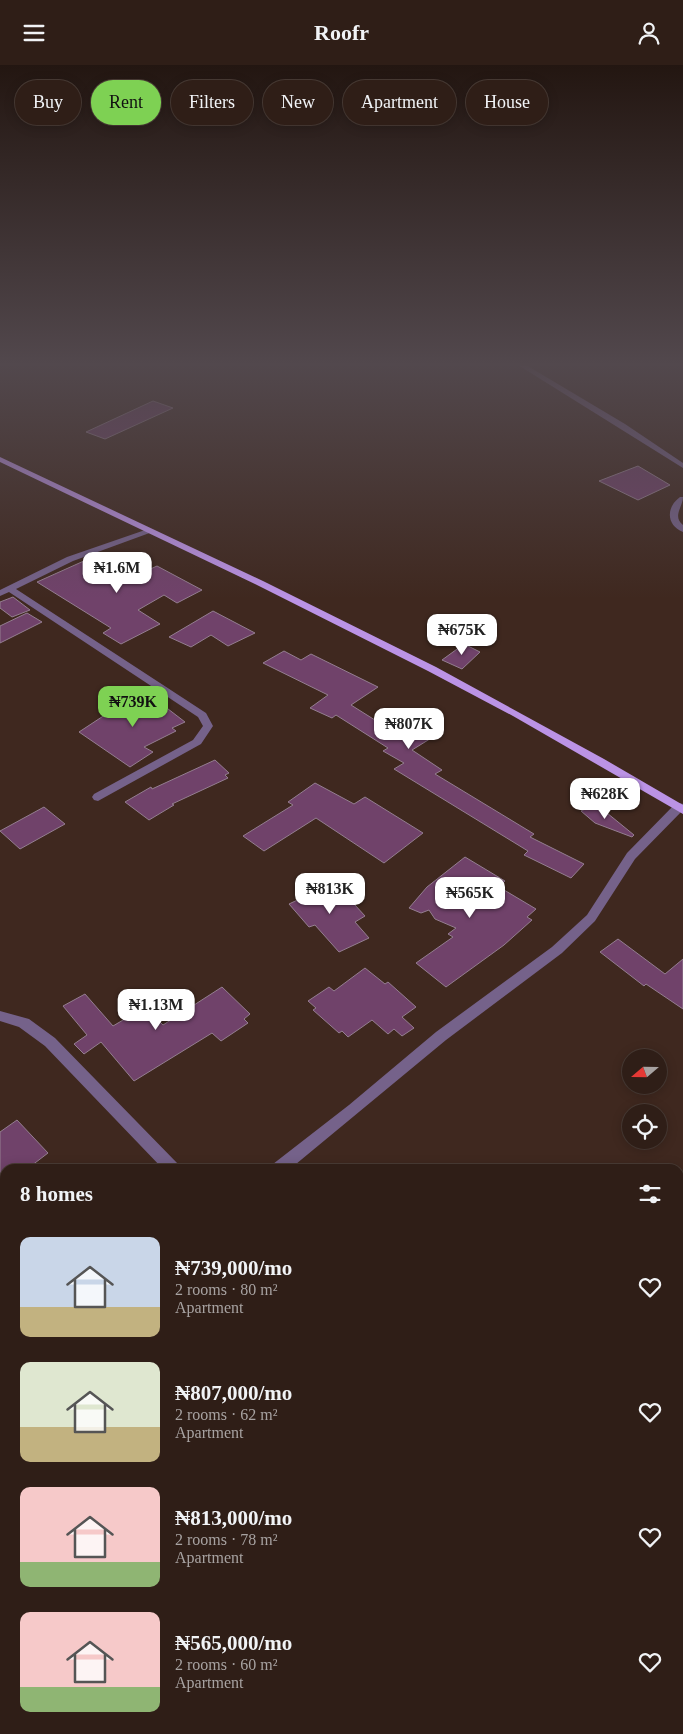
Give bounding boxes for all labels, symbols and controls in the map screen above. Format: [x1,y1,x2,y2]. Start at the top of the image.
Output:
icon: menu [20,19,48,47]
icon: person [635,19,663,47]
text: Roofr [314,20,369,45]
chip: Buy [15,80,81,125]
chip: Rent [91,80,161,125]
chip: Filters [171,80,253,125]
chip: New [263,80,333,125]
chip: Apartment [343,80,456,125]
chip: House [466,80,548,125]
pin: ₦1.6M [82,551,152,594]
text: ₦1.6M [94,559,140,576]
pin: ₦675K [427,613,497,656]
text: ₦675K [438,621,486,638]
pin: ₦739K [98,685,168,728]
text: ₦739K [109,693,157,710]
pin: ₦807K [374,707,444,750]
text: ₦807K [385,715,433,732]
pin: ₦628K [570,777,640,820]
text: ₦628K [581,785,629,802]
pin: ₦813K [295,873,365,915]
pin: ₦565K [435,877,505,919]
text: ₦813K [306,880,354,897]
text: ₦565K [446,884,494,901]
pin: ₦1.13M [115,989,197,1031]
text: ₦1.13M [129,996,183,1013]
north arrow [622,1049,668,1094]
map controls [622,1049,667,1149]
button: locate [622,1104,667,1149]
icon: filters [636,1180,664,1208]
text: 8 homes [20,1182,93,1206]
text: ₦739,000/mo [175,1256,292,1280]
icon: home [60,1257,120,1317]
icon: heart [636,1273,664,1301]
text: 2 rooms · 80 m² [175,1281,278,1298]
text: Apartment [175,1299,243,1316]
text: ₦807,000/mo [175,1381,292,1405]
icon: home [60,1382,120,1442]
icon: heart [636,1398,664,1426]
text: 2 rooms · 62 m² [175,1406,278,1423]
text: Apartment [175,1424,243,1441]
text: ₦813,000/mo [175,1506,292,1530]
icon: home [60,1507,120,1567]
icon: heart [636,1523,664,1551]
text: 2 rooms · 78 m² [175,1531,278,1548]
text: Apartment [175,1549,243,1566]
text: ₦565,000/mo [175,1631,292,1655]
icon: home [60,1632,120,1692]
icon: heart [636,1648,664,1676]
text: 2 rooms · 60 m² [175,1656,278,1673]
text: Apartment [175,1674,243,1691]

